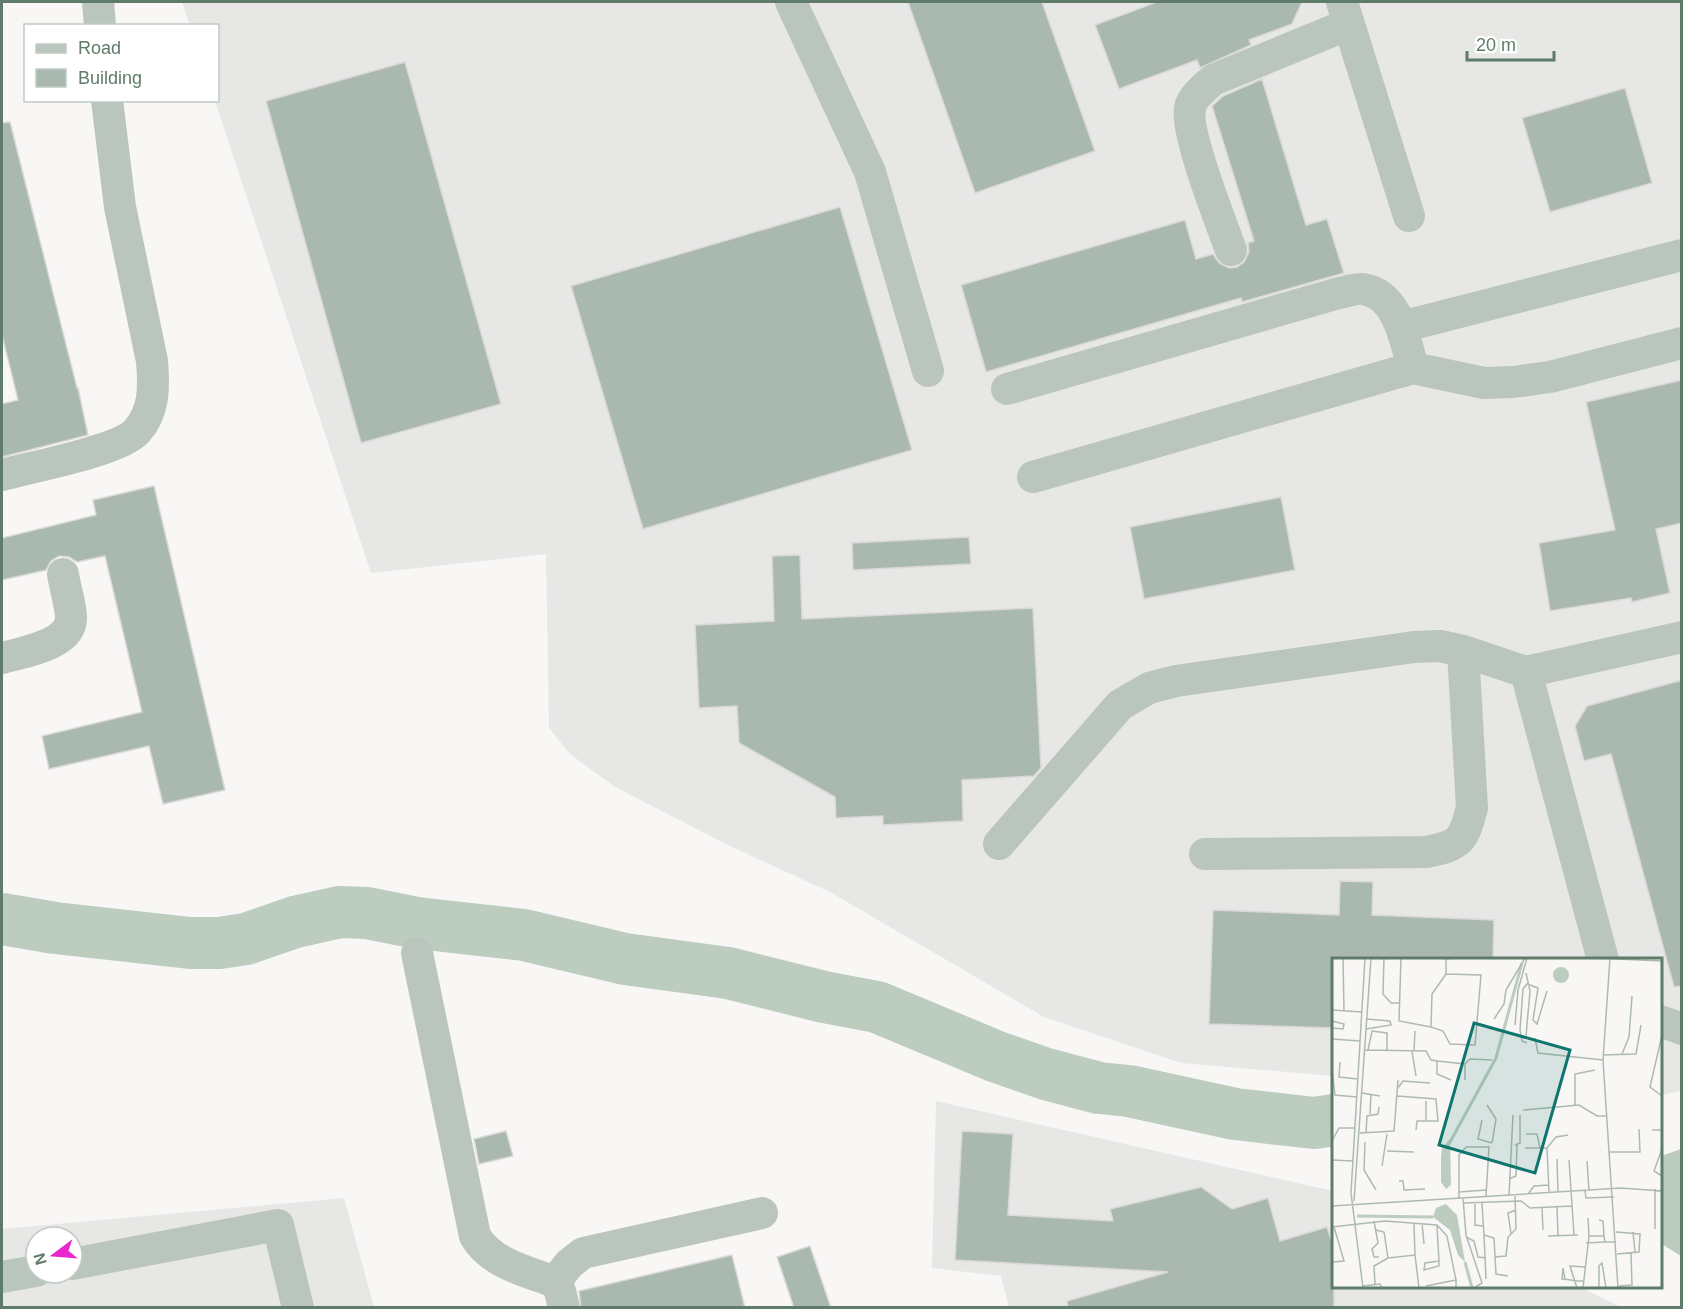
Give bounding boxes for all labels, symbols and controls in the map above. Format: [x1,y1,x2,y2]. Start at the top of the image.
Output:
legend [24,24,219,102]
scale bar [1467,24,1554,62]
text: 20 m [1476,35,1516,55]
text: Road [78,38,121,58]
text: Building [78,68,142,88]
inset map [1332,958,1662,1288]
north arrow [24,1225,84,1285]
text: N [30,1251,50,1267]

